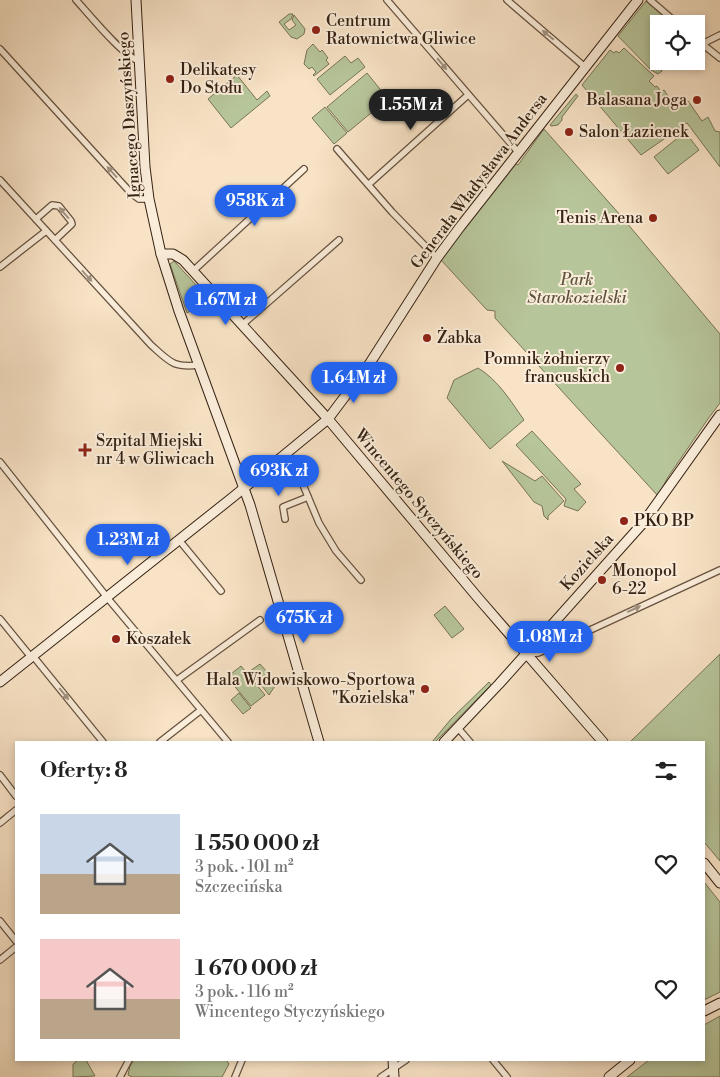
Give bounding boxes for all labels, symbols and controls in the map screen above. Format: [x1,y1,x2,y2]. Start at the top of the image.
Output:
place label: Centrum Ratownictwa Gliwice [326,11,476,49]
map controls [650,15,705,70]
button: locate [650,15,705,70]
marker: Centrum Ratownictwa Gliwice [310,24,322,36]
one-way arrow [542,30,555,41]
street label: Ignacego Daszyńskiego [113,31,145,199]
one-way arrow [436,57,447,70]
place label: Delikatesy Do Stołu [180,60,256,98]
marker: Delikatesy Do Stołu [164,73,176,85]
pin: 1.55M zł [359,88,463,131]
street label: Generała Władysława Andersa [406,88,552,273]
place label: Balasana Joga [586,90,688,110]
marker: Balasana Joga [691,94,703,106]
text: 1.55M zł [380,95,442,115]
place label: Salon Łazienek [579,122,690,142]
marker: Salon Łazienek [563,126,575,138]
one-way arrow [106,166,118,178]
pin: 958K zł [209,184,301,227]
text: 958K zł [226,191,284,211]
one-way arrow [59,206,70,219]
place label: Tenis Arena [557,208,644,228]
marker: Tenis Arena [647,212,659,224]
one-way arrow [82,269,93,282]
park label: Park Starokozielski [527,270,627,308]
pin: 1.67M zł [174,284,278,326]
text: 1.67M zł [195,290,257,310]
place label: Żabka [437,326,482,348]
marker: Żabka [421,332,433,344]
place label: Pomnik żołnierzy francuskich [484,349,610,387]
pin: 1.64M zł [302,362,406,404]
marker: Pomnik żołnierzy francuskich [614,362,626,374]
text: 1.64M zł [322,368,386,388]
street label: Wincentego Styczyńskiego [350,424,488,583]
place label: Szpital Miejski nr 4 w Gliwicach [96,431,215,469]
marker: Szpital Miejski nr 4 w Gliwicach [78,443,92,457]
pin: 693K zł [233,454,325,497]
text: 693K zł [250,461,308,481]
place label: PKO BP [634,511,694,531]
marker: PKO BP [618,515,630,527]
pin: 1.23M zł [76,524,180,566]
street label: Kozielska [556,529,619,595]
text: 1.23M zł [97,530,159,550]
place label: Monopol 6-22 [612,561,677,599]
marker: Monopol 6-22 [596,574,608,586]
pin: 675K zł [258,602,350,644]
one-way arrow [627,604,641,612]
text: 675K zł [276,608,332,628]
pin: 1.08M zł [498,620,602,663]
text: 1.08M zł [518,627,582,647]
place label: Koszałek [126,629,192,649]
marker: Koszałek [110,633,122,645]
place label: Hala Widowiskowo-Sportowa "Kozielska" [206,670,416,708]
marker: Hala Widowiskowo-Sportowa "Kozielska" [419,683,431,695]
one-way arrow [58,687,69,700]
icon: filters [652,757,680,785]
text: Oferty: 8 [40,758,128,784]
text: 1 550 000 zł [195,831,319,857]
icon: home [80,834,140,894]
icon: heart [652,850,680,878]
text: 3 pok. · 101 m² [195,857,294,877]
text: Szczecińska [195,877,283,897]
text: 1 670 000 zł [195,956,317,982]
icon: home [80,959,140,1019]
icon: heart [652,975,680,1003]
text: 3 pok. · 116 m² [195,982,294,1002]
text: Wincentego Styczyńskiego [195,1002,385,1022]

